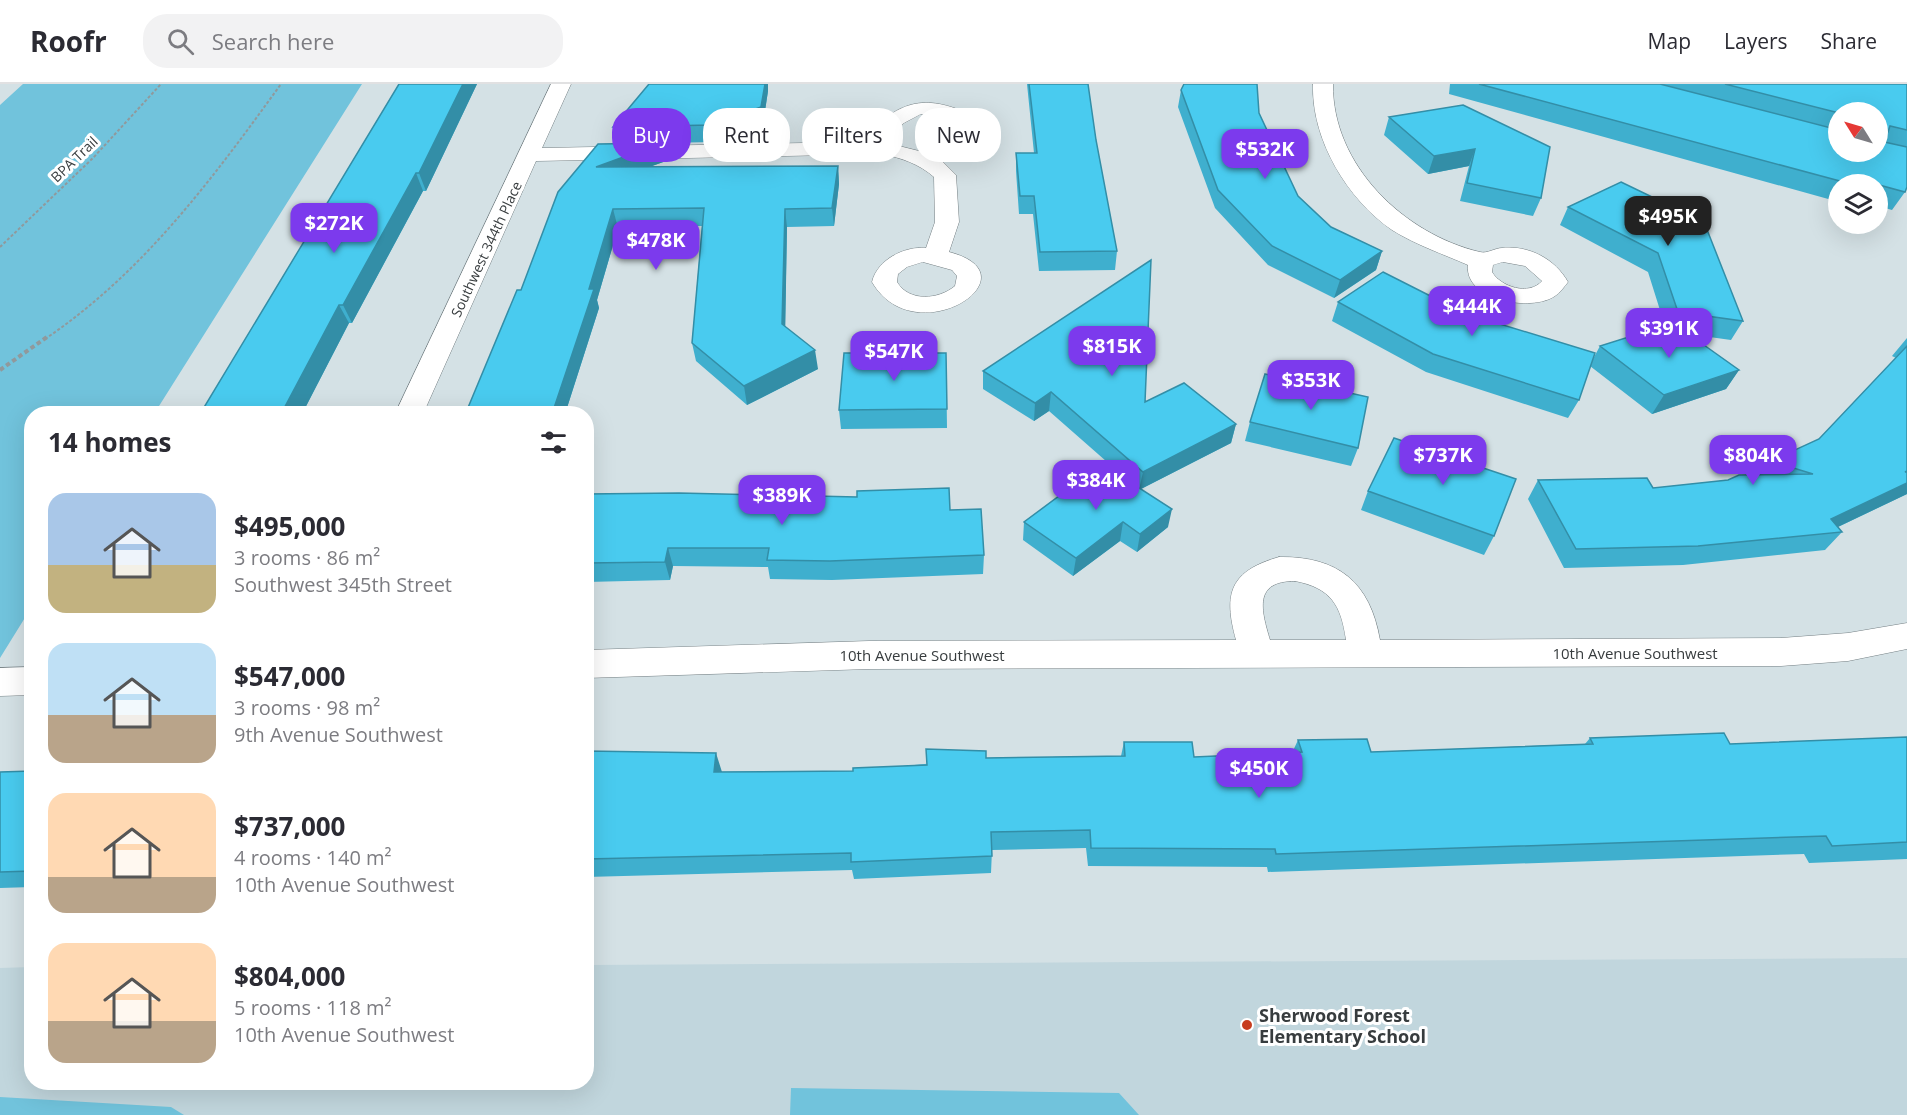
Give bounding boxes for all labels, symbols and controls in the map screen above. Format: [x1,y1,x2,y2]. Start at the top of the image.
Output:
search box [143,14,563,68]
text: Roofr [30,22,107,60]
icon: search [164,25,197,58]
text: Search here [212,26,334,56]
text: Map [1648,27,1691,55]
text: Layers [1724,27,1788,55]
text: Share [1821,27,1877,55]
north arrow [1828,102,1888,162]
map controls [1828,102,1888,234]
chip: Buy [612,108,691,162]
chip: Rent [703,108,790,162]
chip: Filters [802,108,903,162]
chip: New [915,108,1001,162]
pin: $532K [1223,129,1307,180]
street label: BPA Trail [46,132,102,186]
text: $532K [1235,135,1295,162]
button: layers [1828,174,1888,234]
street label: Southwest 344th Place [446,178,526,320]
pin: $495K [1626,196,1710,247]
text: $495K [1638,202,1698,229]
pin: $272K [292,203,376,254]
text: $272K [304,209,364,236]
pin: $478K [614,220,698,271]
text: $478K [626,226,686,253]
pin: $444K [1430,286,1514,337]
text: $444K [1442,292,1502,319]
pin: $391K [1627,308,1711,359]
text: $391K [1639,314,1699,341]
pin: $815K [1070,326,1154,377]
pin: $547K [852,331,936,382]
text: $815K [1082,332,1142,359]
text: $547K [864,337,924,364]
pin: $353K [1269,360,1353,411]
text: $353K [1281,366,1341,393]
text: 14 homes [48,424,172,460]
icon: filters [537,426,570,459]
pin: $737K [1401,435,1485,486]
pin: $804K [1711,435,1795,486]
text: $737K [1413,441,1473,468]
text: $804K [1723,441,1783,468]
pin: $384K [1054,460,1138,511]
text: $384K [1066,466,1126,493]
pin: $389K [740,475,824,526]
text: $389K [752,481,812,508]
text: $495,000 [234,508,345,544]
icon: home [96,517,168,589]
text: 3 rooms · 86 m² [234,544,380,571]
text: Southwest 345th Street [234,571,452,598]
street label: 10th Avenue Southwest [1552,643,1718,663]
street label: 10th Avenue Southwest [839,645,1005,665]
text: $547,000 [234,658,345,694]
icon: home [96,667,168,739]
text: 3 rooms · 98 m² [234,694,380,721]
text: 9th Avenue Southwest [234,721,443,748]
pin: $450K [1217,748,1301,799]
text: $450K [1229,754,1289,781]
text: $737,000 [234,808,345,844]
icon: home [96,817,168,889]
text: 4 rooms · 140 m² [234,844,392,871]
text: 10th Avenue Southwest [234,871,454,898]
text: $804,000 [234,958,345,994]
icon: home [96,967,168,1039]
text: 5 rooms · 118 m² [234,994,392,1021]
place label: Sherwood Forest Elementary School [1259,1003,1426,1048]
marker: Sherwood Forest Elementary School [1240,1018,1254,1032]
text: 10th Avenue Southwest [234,1021,454,1048]

